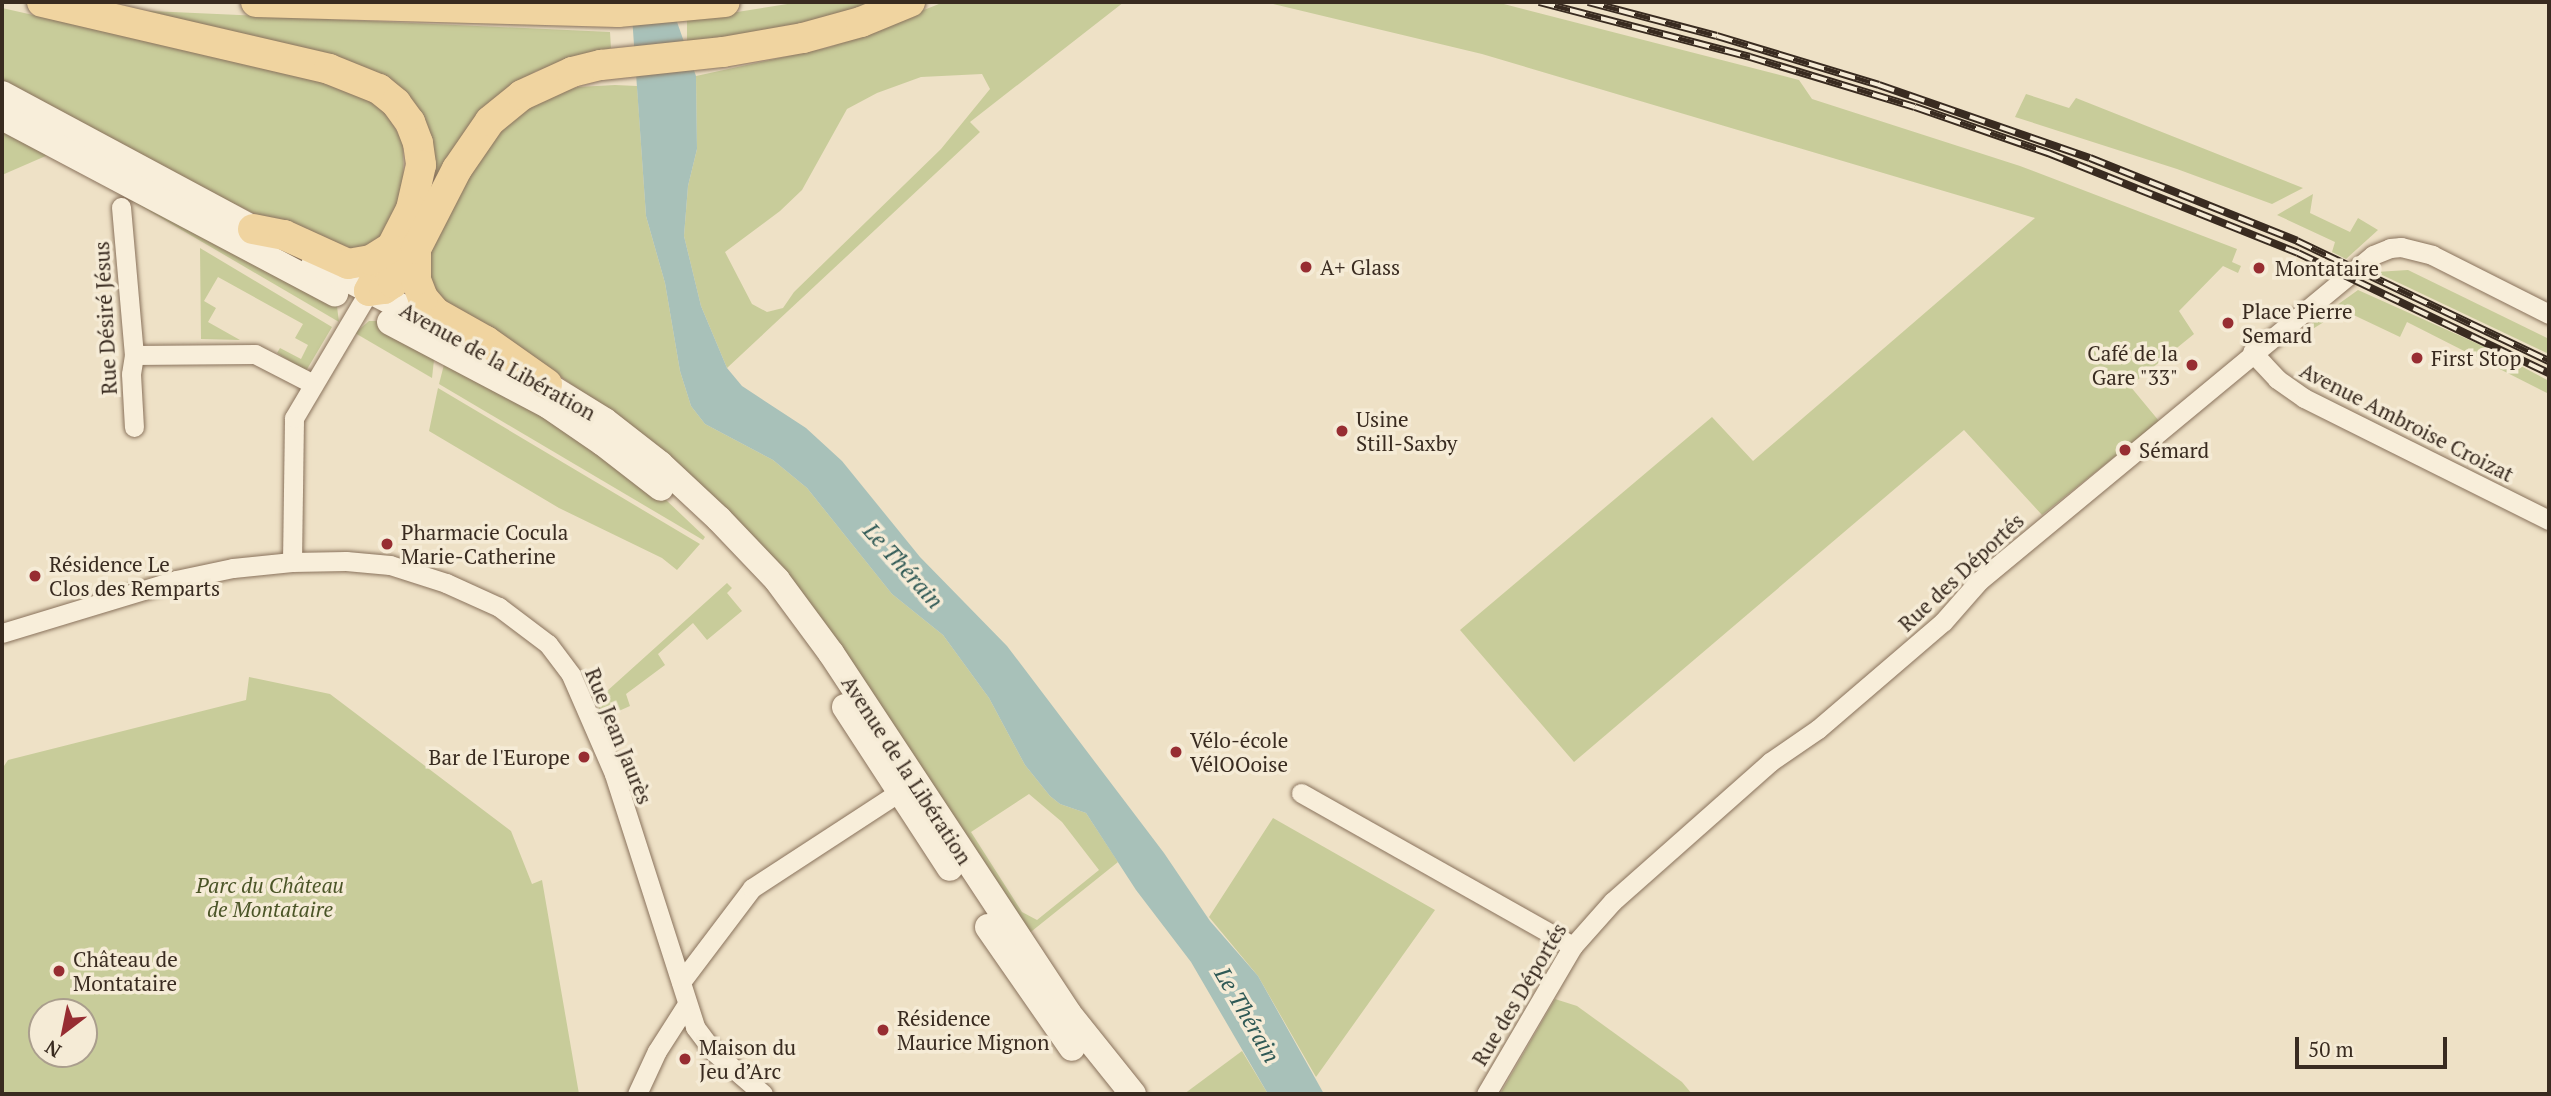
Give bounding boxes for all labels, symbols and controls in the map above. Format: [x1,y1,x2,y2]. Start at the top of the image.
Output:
street label: Rue Désiré Jésus [88,241,122,395]
place label: A+ Glass [1320,254,1400,280]
place label: Montataire [2275,255,2379,281]
marker: Montataire [2249,258,2269,278]
marker: A+ Glass [1298,259,1314,275]
street label: Avenue de la Libération [396,297,600,425]
place label: Place Pierre Semard [2242,298,2353,348]
marker: Place Pierre Semard [2220,315,2236,331]
place label: Café de la Gare "33" [2087,340,2178,390]
place label: First Stop [2431,345,2521,371]
marker: First Stop [2409,350,2425,366]
marker: Café de la Gare "33" [2184,357,2200,373]
street label: Avenue Ambroise Croizat [2296,357,2518,487]
place label: Usine Still-Saxby [1356,406,1457,456]
marker: Usine Still-Saxby [1334,423,1350,439]
place label: Sémard [2139,437,2209,463]
marker: Sémard [2117,442,2133,458]
street label: Rue des Déportés [1893,508,2029,636]
water label: Le Thérain [857,518,949,614]
place label: Pharmacie Cocula Marie-Catherine [401,519,568,569]
marker: Pharmacie Cocula Marie-Catherine [379,536,395,552]
place label: Résidence Le Clos des Remparts [49,551,220,601]
marker: Résidence Le Clos des Remparts [27,568,43,584]
street label: Rue Jean Jaurès [580,664,658,808]
street label: Avenue de la Libération [837,671,977,869]
place label: Vélo-école VélOOoise [1190,727,1288,777]
place label: Bar de l'Europe [429,744,570,770]
marker: Vélo-école VélOOoise [1168,744,1184,760]
marker: Bar de l'Europe [576,749,592,765]
park label: Parc du Château de Montataire [196,872,344,922]
street label: Rue des Déportés [1466,918,1572,1070]
place label: Château de Montataire [73,946,178,996]
water label: Le Thérain [1209,962,1285,1068]
marker: Château de Montataire [51,963,67,979]
north arrow [28,998,98,1068]
place label: Résidence Maurice Mignon [897,1005,1049,1055]
marker: Résidence Maurice Mignon [875,1022,891,1038]
scale bar [2299,1023,2451,1066]
place label: Maison du Jeu d’Arc [699,1034,796,1084]
text: N [40,1035,65,1064]
text: 50 m [2308,1035,2354,1063]
marker: Maison du Jeu d’Arc [677,1051,693,1067]

